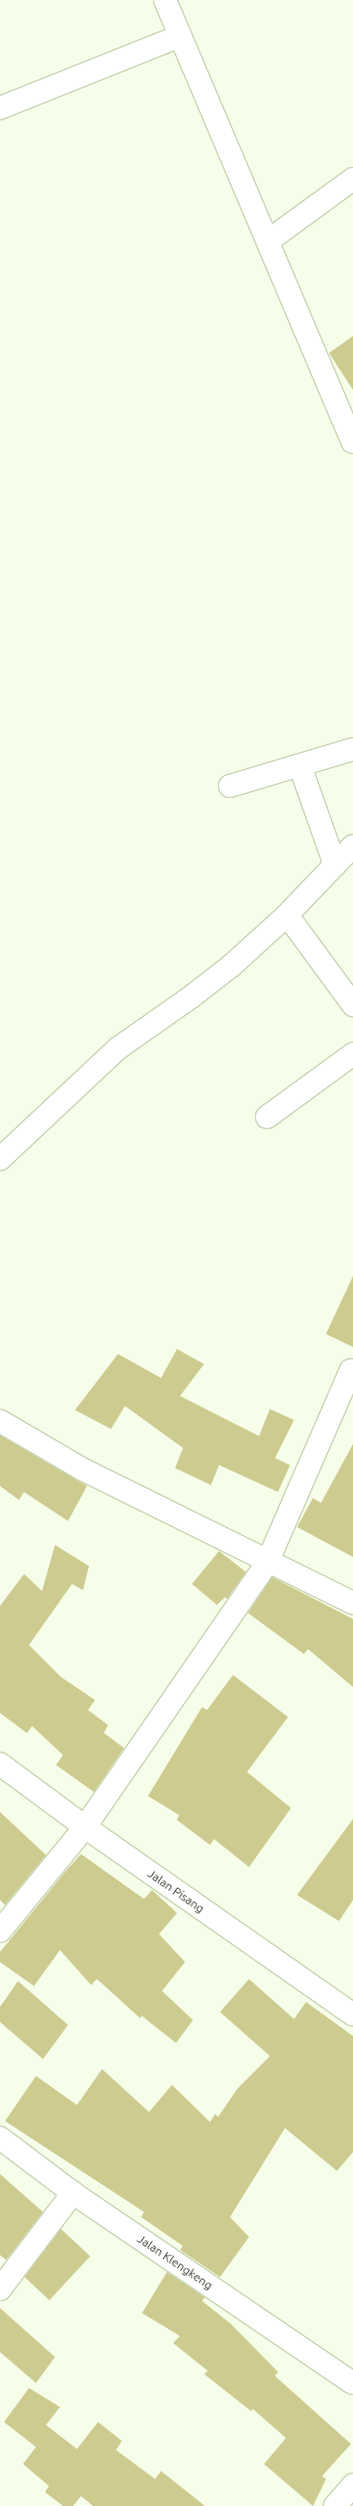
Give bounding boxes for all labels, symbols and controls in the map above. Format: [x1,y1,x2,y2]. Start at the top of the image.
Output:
street label: Jalan Pisang [145,1866,207,1916]
street label: Jalan Klengkeng [134,2231,216,2293]

